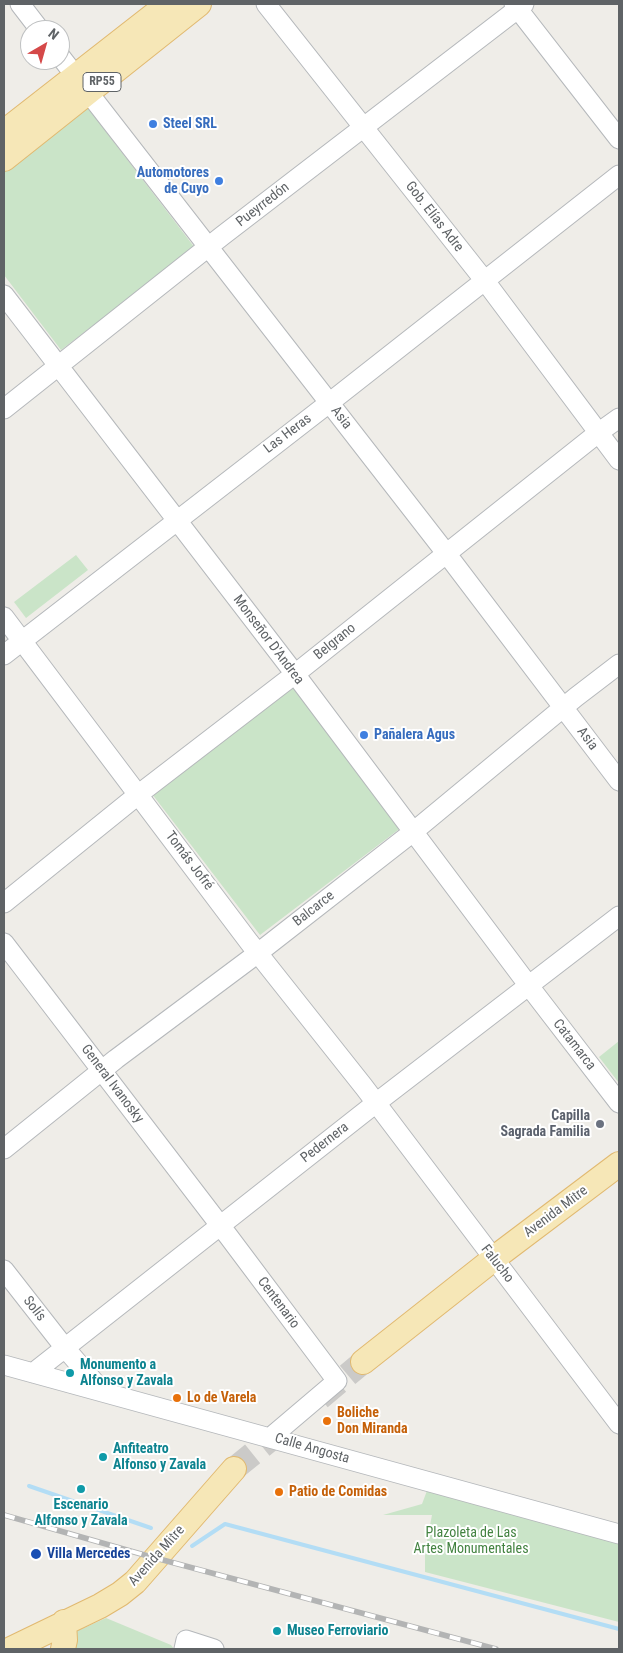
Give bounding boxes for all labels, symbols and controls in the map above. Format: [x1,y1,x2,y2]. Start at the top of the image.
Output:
north arrow [20,20,70,70]
text: N [45,25,62,43]
road number: RP55 [83,72,121,91]
place label: Steel SRL [163,116,217,132]
marker: Steel SRL [147,118,159,130]
place label: Automotores de Cuyo [137,165,209,198]
marker: Automotores de Cuyo [213,175,225,187]
street label: Gob. Elías Adre [401,178,467,256]
street label: Pueyrredón [233,179,293,231]
street label: Asia [327,403,355,433]
street label: Las Heras [261,411,315,457]
street label: Monseñor D'Andrea [229,592,307,688]
street label: Belgrano [311,620,359,664]
street label: Asia [573,724,601,754]
place label: Pañalera Agus [374,727,455,743]
marker: Pañalera Agus [358,729,370,741]
street label: Tomás Jofré [161,828,217,894]
street label: Balcarce [290,888,338,930]
street label: Catamarca [549,1016,599,1074]
street label: General Ivanosky [77,1042,147,1126]
place label: Capilla Sagrada Familia [500,1108,590,1140]
marker: Capilla Sagrada Familia [594,1118,606,1130]
street label: Pedernera [298,1119,352,1167]
street label: Avenida Mitre [521,1183,591,1241]
street label: Falucho [477,1242,517,1286]
street label: Centenario [253,1274,303,1332]
street label: Solís [19,1293,49,1325]
place label: Monumento a Alfonso y Zavala [80,1357,173,1390]
marker: Monumento a Alfonso y Zavala [64,1367,76,1379]
place label: Lo de Varela [187,1390,256,1406]
marker: Lo de Varela [171,1392,183,1404]
place label: Boliche Don Miranda [337,1405,408,1438]
marker: Boliche Don Miranda [321,1415,333,1427]
street label: Calle Angosta [273,1430,351,1468]
place label: Anfiteatro Alfonso y Zavala [113,1441,206,1474]
marker: Anfiteatro Alfonso y Zavala [97,1451,109,1463]
marker: Escenario Alfonso y Zavala [75,1483,87,1495]
place label: Patio de Comidas [289,1484,387,1500]
marker: Patio de Comidas [273,1486,285,1498]
place label: Escenario Alfonso y Zavala [34,1497,128,1530]
street label: Avenida Mitre [125,1522,189,1590]
park label: Plazoleta de Las Artes Monumentales [413,1525,529,1558]
place label: Villa Mercedes [47,1546,130,1562]
marker: Villa Mercedes [29,1547,43,1561]
place label: Museo Ferroviario [287,1623,388,1639]
marker: Museo Ferroviario [271,1625,283,1637]

